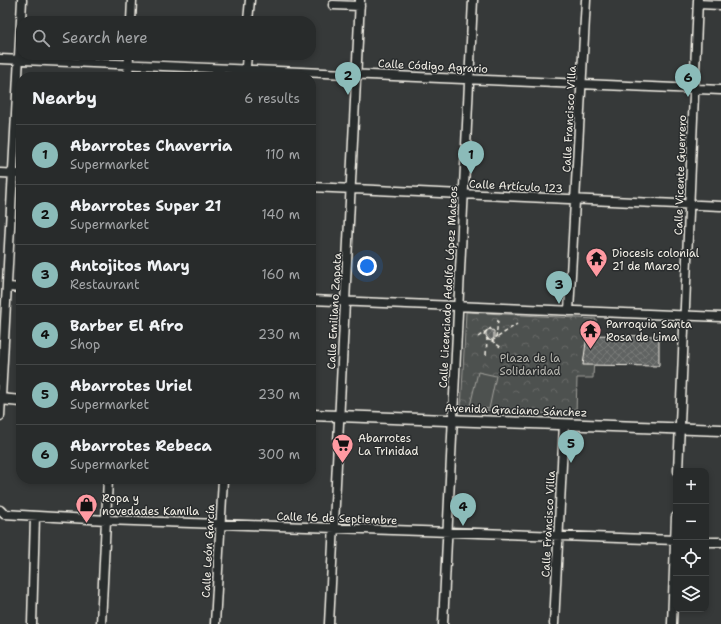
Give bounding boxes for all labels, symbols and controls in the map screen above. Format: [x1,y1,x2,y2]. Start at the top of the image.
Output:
search box [16,16,316,60]
icon: search [30,27,52,49]
text: Search here [62,28,148,48]
street label: Calle Código Agrario [378,56,489,77]
pin: 2 [335,62,361,95]
pin: 6 [675,64,701,97]
street label: Calle Francisco Villa [559,65,580,173]
text: Nearby [32,87,97,109]
text: 6 results [244,90,300,107]
street label: Calle Vicente Guerrero [671,114,690,235]
text: Abarrotes Chaverria [70,136,232,156]
pin: 1 [458,141,484,174]
text: 1 [42,146,48,163]
text: 110 m [265,146,300,163]
text: Supermarket [70,156,149,173]
street label: Calle Artículo 123 [469,177,563,196]
street label: Calle Licenciado Adolfo López Mateos [436,185,461,389]
text: Abarrotes Super 21 [70,196,221,216]
text: 2 [40,206,50,223]
text: 140 m [261,206,300,223]
text: Supermarket [70,216,149,233]
temple icon: Diocesis colonial 21 de Marzo [583,246,609,279]
place label: Diocesis colonial 21 de Marzo [612,246,700,274]
street label: Calle Emiliano Zapata [324,252,345,370]
text: Antojitos Mary [70,256,190,276]
your location [357,256,377,276]
text: 3 [40,266,50,283]
text: 160 m [262,266,300,283]
pin: 3 [546,271,572,304]
text: Restaurant [70,276,140,293]
text: Barber El Afro [70,316,184,336]
temple icon: Parroquia Santa Rosa de Lima [578,317,604,350]
place label: Parroquia Santa Rosa de Lima [606,317,692,345]
text: 4 [40,326,50,343]
text: 230 m [258,326,300,343]
text: Shop [70,336,100,353]
park label: Plaza de la Solidaridad [500,351,561,379]
text: Abarrotes Uriel [70,376,192,396]
text: 5 [41,386,49,403]
text: 230 m [258,386,300,403]
text: Supermarket [70,396,149,413]
street label: Avenida Graciano Sánchez [444,401,588,420]
pin: 5 [558,430,584,463]
supermarket icon: Abarrotes La Trinidad [330,431,356,464]
place label: Abarrotes La Trinidad [358,431,418,459]
text: Abarrotes Rebeca [70,436,212,456]
text: 6 [40,446,50,463]
text: 300 m [257,446,300,463]
text: Supermarket [70,456,149,473]
map controls [673,468,709,612]
button: + [673,468,709,504]
street label: Calle Francisco Villa [538,470,559,578]
shop icon: Ropa y novedades Kamila [73,491,99,524]
place label: Ropa y novedades Kamila [102,491,199,519]
pin: 4 [450,493,476,526]
street label: Calle León García [199,504,218,598]
button: − [673,504,709,540]
street label: Calle 16 de Septiembre [276,509,398,528]
button: locate [673,540,709,576]
button: layers [673,576,709,612]

